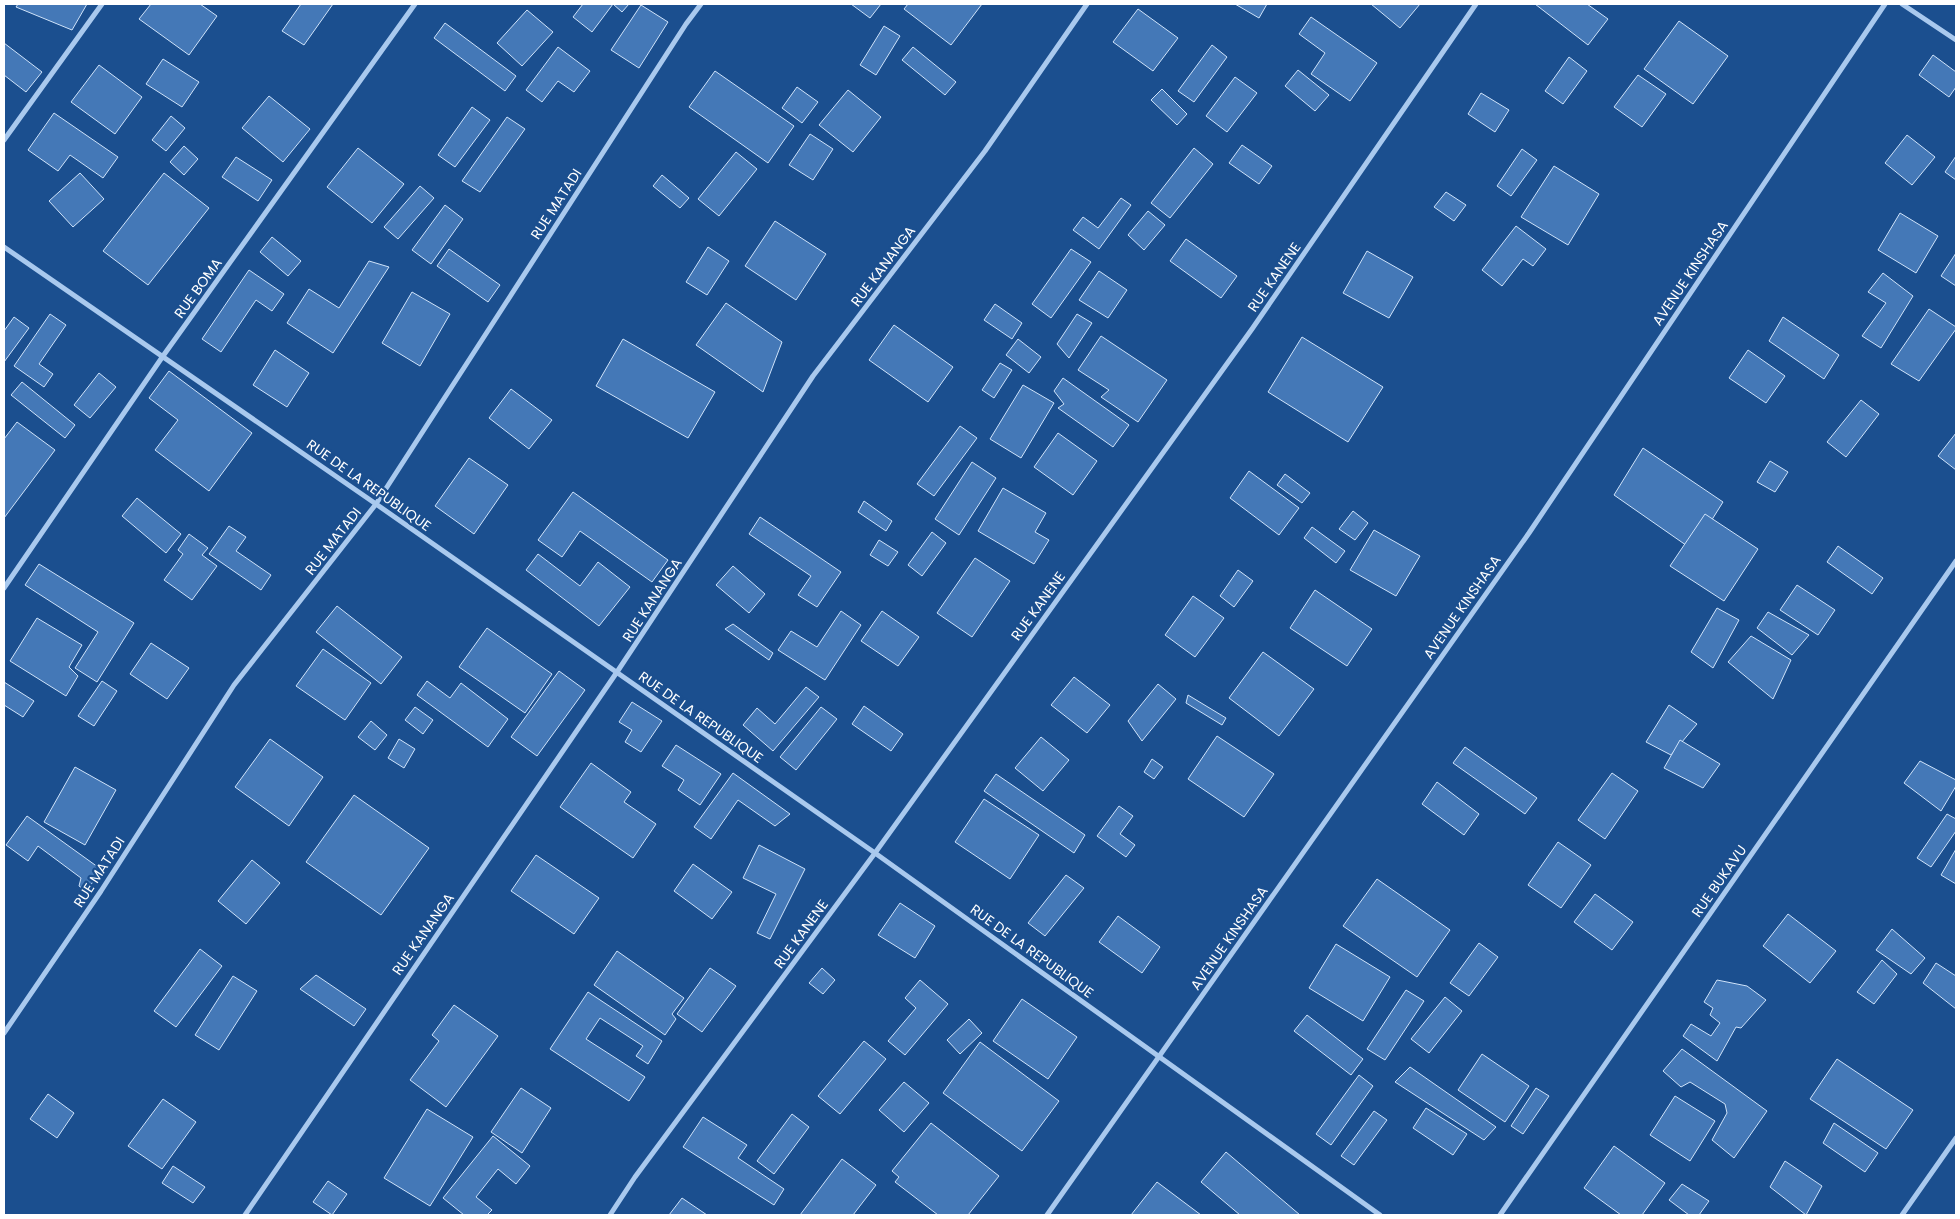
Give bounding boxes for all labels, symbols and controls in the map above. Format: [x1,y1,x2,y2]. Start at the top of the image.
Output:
street label: RUE MATADI [526,165,586,243]
street label: AVENUE KINSHASA [1647,216,1733,330]
street label: RUE KANANGA [846,222,920,310]
street label: RUE KANENE [1243,238,1305,316]
street label: RUE BOMA [169,254,227,322]
street label: RUE DE LA REPUBLIQUE [303,434,435,536]
street label: RUE MATADI [300,503,366,579]
street label: AVENUE KINSHASA [1419,551,1505,663]
street label: RUE KANANGA [617,554,687,646]
street label: RUE KANENE [1006,567,1070,645]
street label: RUE DE LA REPUBLIQUE [635,666,767,768]
street label: RUE MATADI [69,833,129,911]
street label: RUE BUKAVU [1687,841,1751,921]
street label: AVENUE KINSHASA [1186,882,1272,994]
street label: RUE KANANGA [387,889,459,979]
street label: RUE KANENE [769,895,833,973]
street label: RUE DE LA REPUBLIQUE [966,899,1098,1003]

